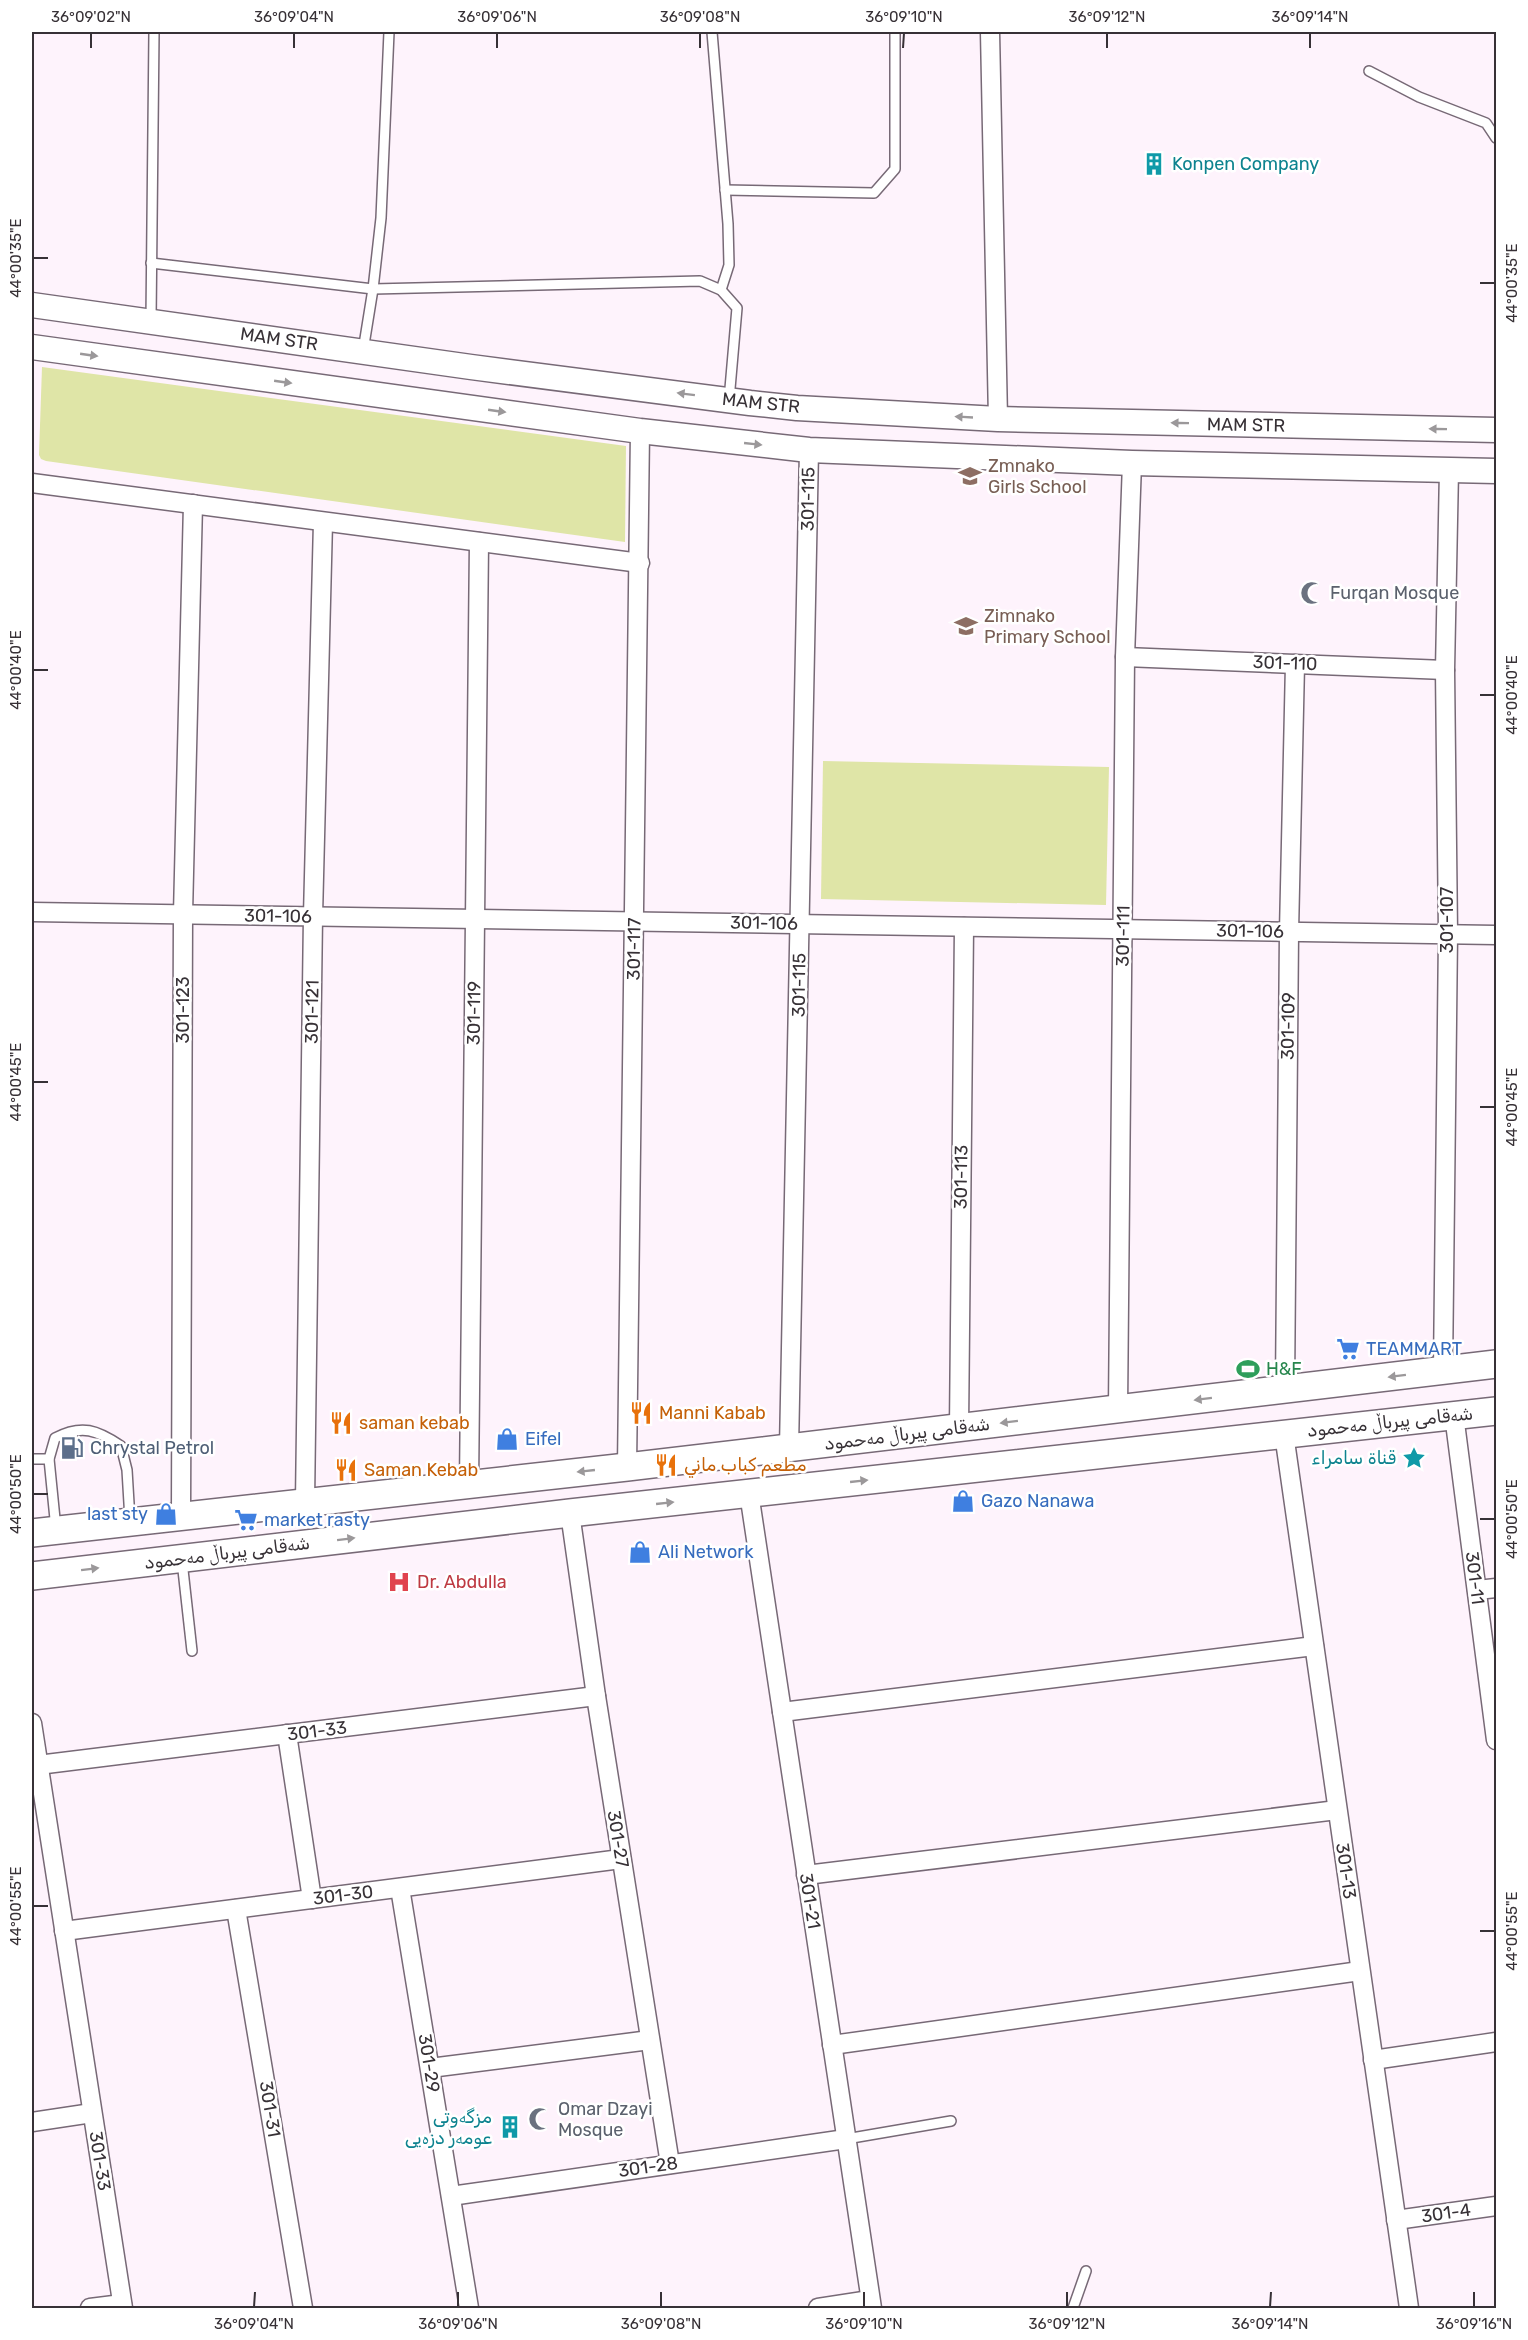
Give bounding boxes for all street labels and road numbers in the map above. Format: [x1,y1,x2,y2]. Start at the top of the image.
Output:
street label: MAM STR [239,323,320,355]
street label: MAM STR [721,388,801,418]
street label: MAM STR [1207,413,1286,437]
street label: 301-115 [796,467,820,531]
street label: 301-110 [1252,651,1318,675]
street label: 301-107 [1436,887,1458,953]
street label: 301-106 [244,904,312,928]
street label: 301-111 [1111,905,1135,967]
street label: 301-106 [730,911,798,935]
street label: 301-117 [622,917,646,981]
street label: 301-106 [1216,919,1284,943]
street label: 301-115 [787,953,811,1017]
street label: 301-123 [172,976,194,1044]
street label: 301-121 [300,980,324,1044]
street label: 301-119 [462,981,486,1045]
street label: 301-109 [1276,992,1300,1060]
street label: 301-113 [949,1145,973,1209]
street label: شەقامی پیرباڵ مەحمود [1306,1402,1474,1443]
street label: شەقامی پیرباڵ مەحمود [823,1413,991,1456]
street label: شەقامی پیرباڵ مەحمود [143,1532,311,1575]
street label: 301-11 [1461,1550,1489,1606]
street label: 301-33 [286,1716,348,1746]
street label: 301-27 [603,1809,633,1869]
street label: 301-13 [1331,1841,1361,1901]
street label: 301-21 [795,1872,825,1930]
street label: 301-30 [312,1880,374,1910]
street label: 301-29 [414,2032,444,2094]
street label: 301-31 [255,2079,285,2139]
street label: 301-33 [84,2130,116,2192]
street label: 301-28 [617,2152,679,2182]
street label: 301-4 [1420,2199,1472,2227]

